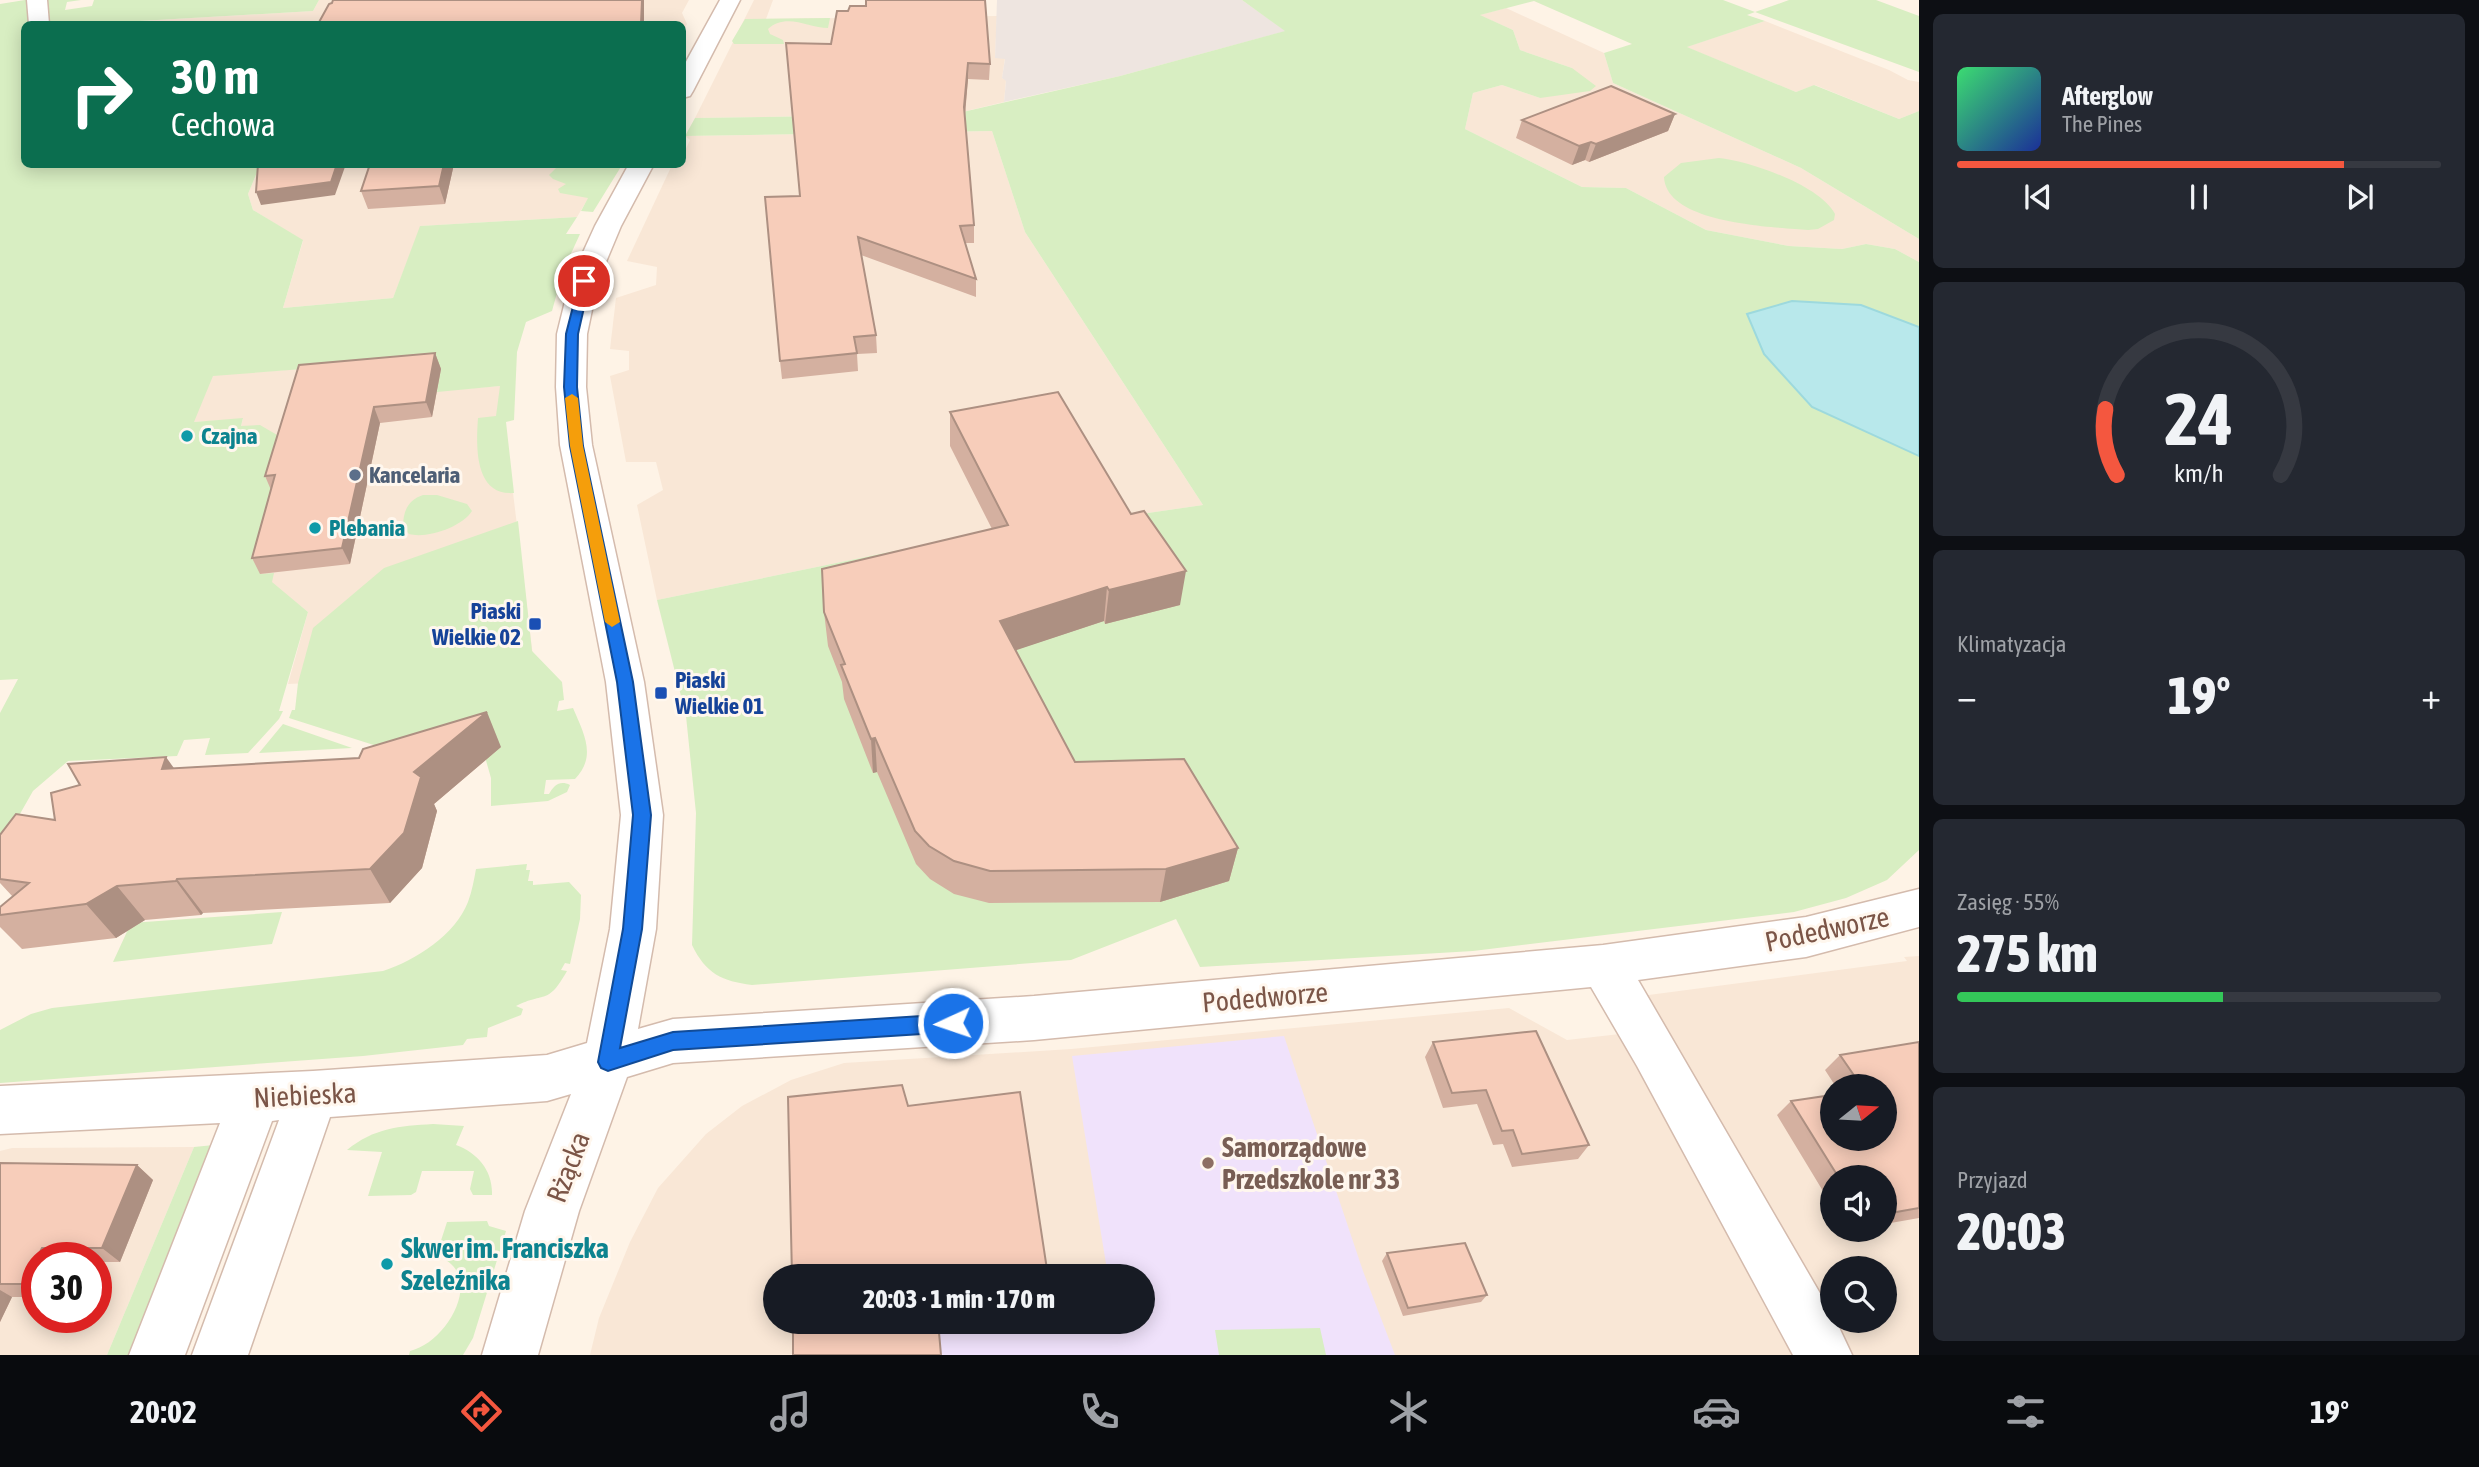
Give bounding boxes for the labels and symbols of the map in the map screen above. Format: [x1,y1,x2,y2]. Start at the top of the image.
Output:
pin [554,251,614,311]
place label: Czajna [201,423,258,449]
marker: Czajna [179,428,195,444]
place label: Kancelaria [369,462,460,488]
marker: Kancelaria [347,467,363,483]
place label: Plebania [329,515,406,541]
marker: Plebania [307,520,323,536]
place label: Piaski Wielkie 02 [431,598,521,650]
marker: Piaski Wielkie 02 [527,616,543,632]
place label: Piaski Wielkie 01 [674,667,764,719]
marker: Piaski Wielkie 01 [653,685,669,701]
street label: Podedworze [1762,900,1892,958]
street label: Podedworze [1201,976,1329,1018]
position arrow [916,986,990,1060]
north arrow [1820,1074,1897,1152]
street label: Niebieska [253,1076,357,1114]
street label: Rżącka [540,1127,596,1207]
place label: Samorządowe Przedszkole nr 33 [1222,1131,1400,1195]
marker: Samorządowe Przedszkole nr 33 [1200,1155,1216,1171]
place label: Skwer im. Franciszka Szeleźnika [401,1232,609,1296]
speed limit sign: 30 [21,1242,112,1333]
marker: Skwer im. Franciszka Szeleźnika [379,1256,395,1272]

